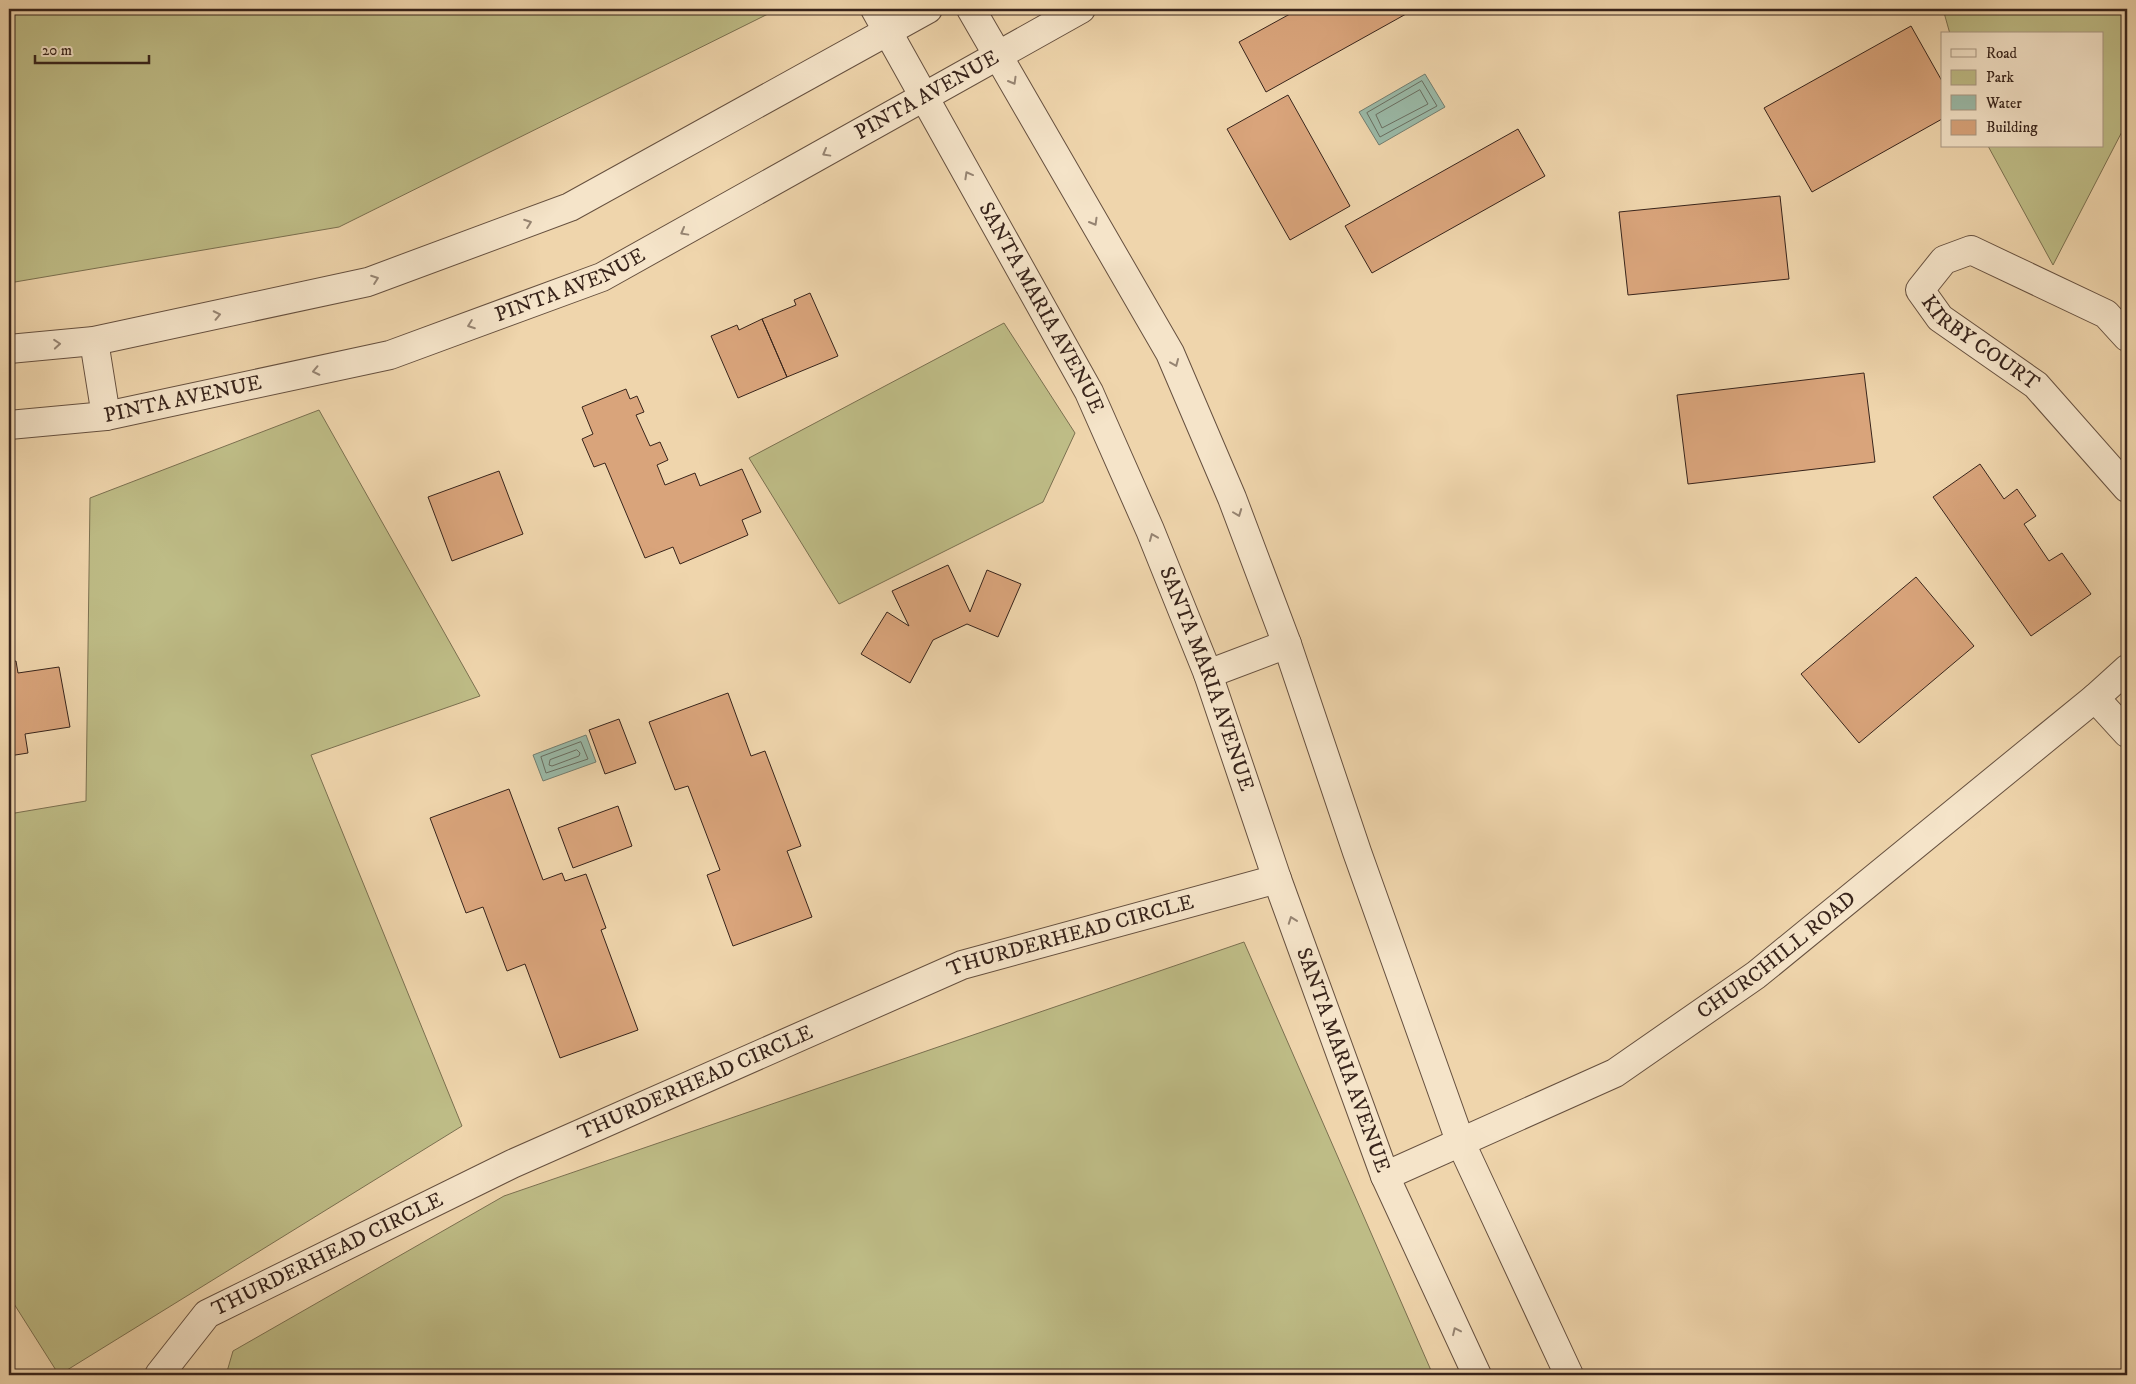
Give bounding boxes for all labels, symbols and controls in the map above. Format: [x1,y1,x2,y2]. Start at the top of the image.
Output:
scale bar [35,32,149,64]
legend [1941,32,2104,148]
text: 20 m [42,41,72,60]
text: Road [1986,44,2018,63]
street label: PINTA AVENUE [850,45,1003,146]
text: Park [1986,68,2015,87]
one-way arrow [1007,76,1017,85]
text: Water [1985,94,2022,113]
text: Building [1986,118,2038,137]
one-way arrow [822,147,831,157]
one-way arrow [964,171,974,180]
street label: SANTA MARIA AVENUE [973,198,1110,417]
one-way arrow [1088,217,1098,226]
one-way arrow [523,219,532,229]
one-way arrow [680,226,689,236]
street label: PINTA AVENUE [491,242,650,328]
one-way arrow [371,275,379,285]
street label: KIRBY COURT [1915,290,2045,396]
one-way arrow [212,310,221,320]
one-way arrow [468,319,476,329]
one-way arrow [54,339,62,350]
one-way arrow [1168,358,1179,367]
one-way arrow [311,365,320,376]
street label: PINTA AVENUE [102,370,264,429]
one-way arrow [1232,508,1242,517]
one-way arrow [1149,534,1159,542]
street label: SANTA MARIA AVENUE [1153,563,1260,795]
street label: CHURCHILL ROAD [1692,886,1861,1025]
street label: THURDERHEAD CIRCLE [943,889,1197,983]
one-way arrow [1288,917,1298,925]
street label: SANTA MARIA AVENUE [1290,944,1396,1176]
street label: THURDERHEAD CIRCLE [574,1020,817,1146]
street label: THURDERHEAD CIRCLE [208,1187,448,1323]
one-way arrow [1452,1327,1462,1336]

